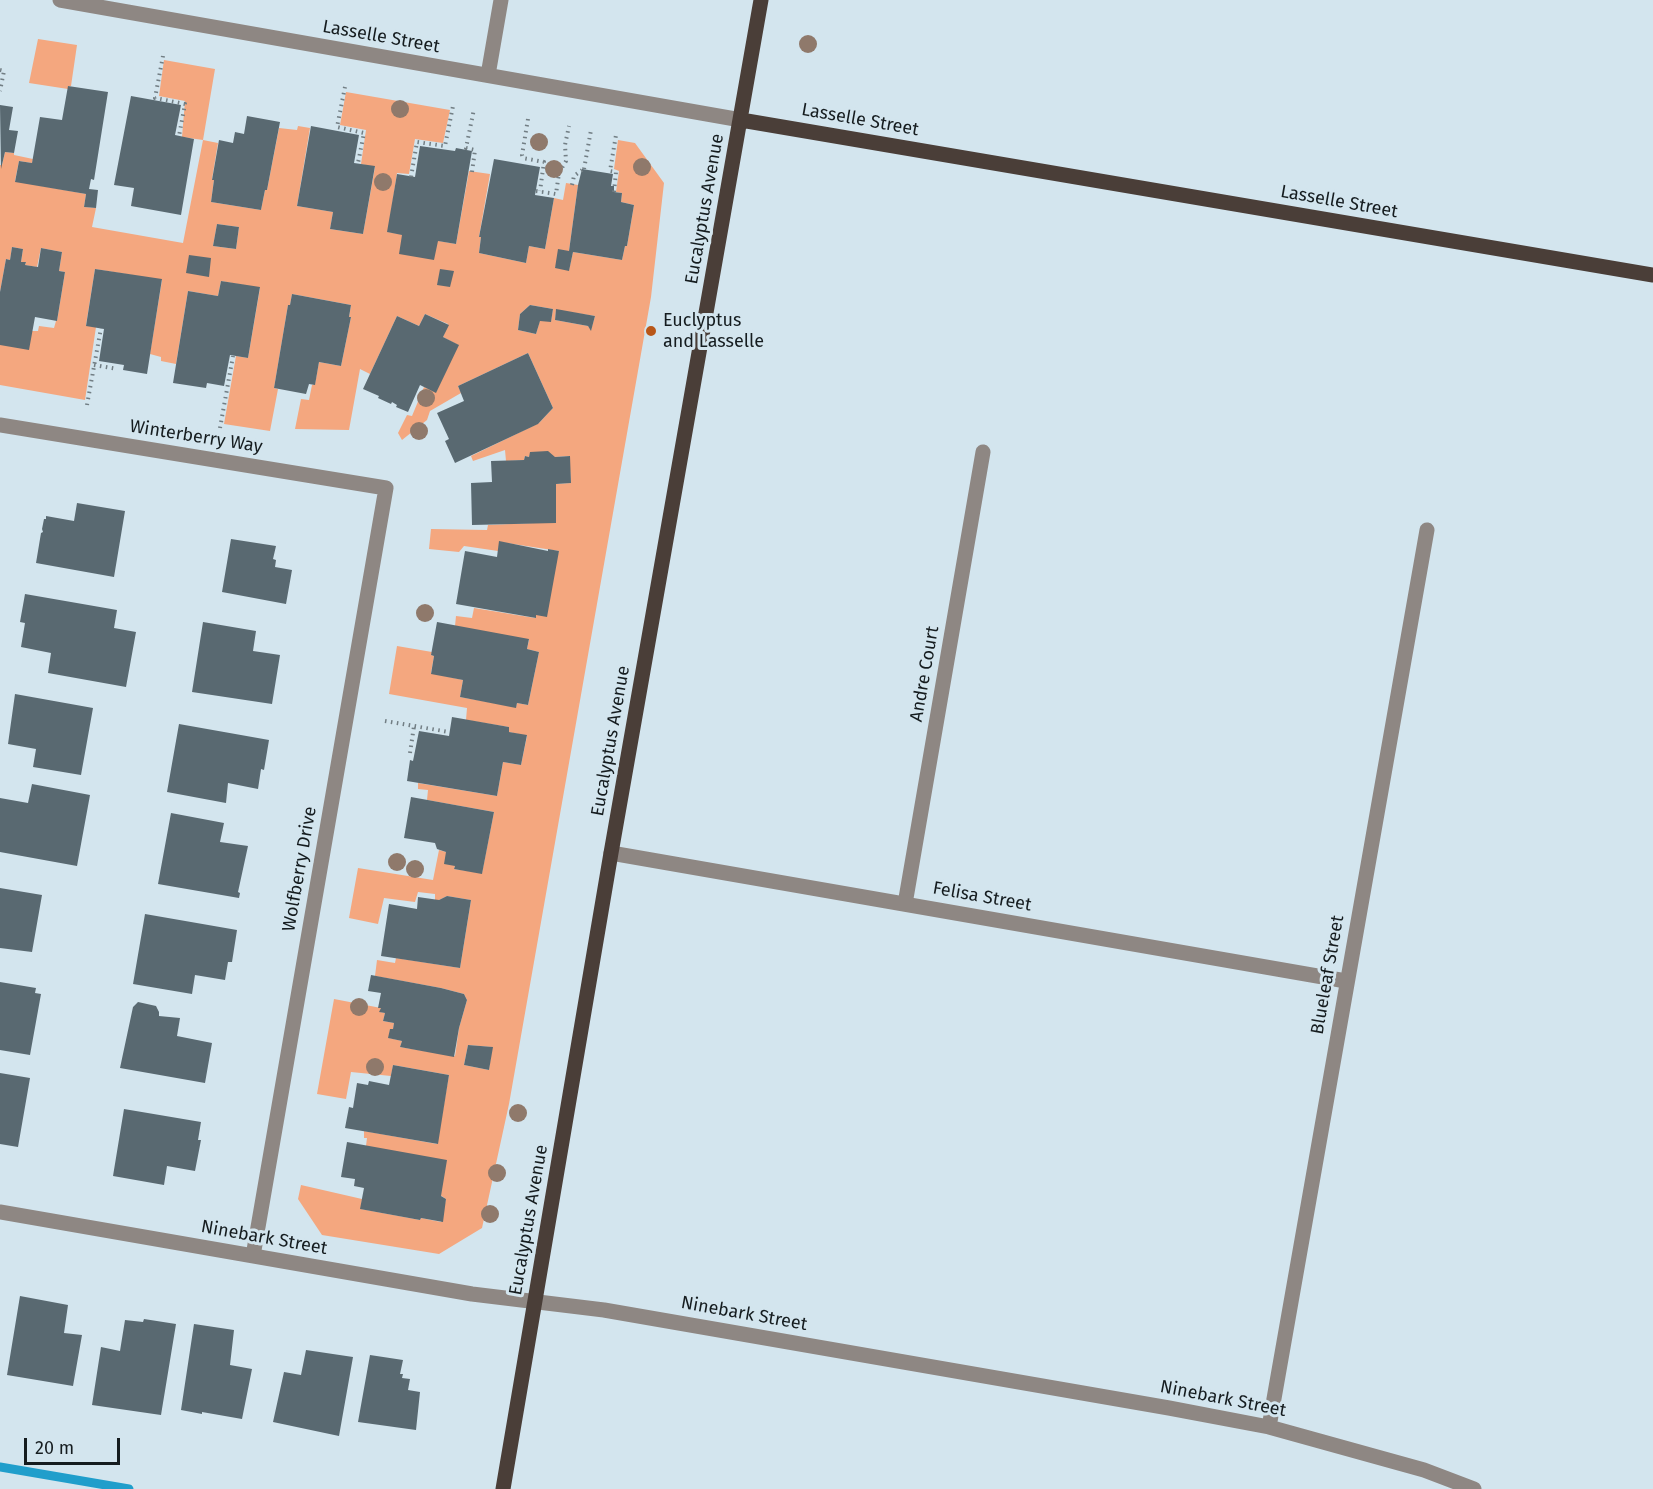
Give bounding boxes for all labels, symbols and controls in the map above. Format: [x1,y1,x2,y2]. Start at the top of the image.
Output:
street label: Lasselle Street [321,16,441,58]
street label: Lasselle Street [800,99,920,141]
street label: Eucalyptus Avenue [681,132,729,286]
street label: Lasselle Street [1279,181,1399,223]
place label: Euclyptus and Lasselle [663,310,764,352]
marker: Euclyptus and Lasselle [644,324,658,338]
street label: Winterberry Way [128,416,264,458]
street label: Andre Court [906,624,944,724]
street label: Eucalyptus Avenue [587,664,635,818]
street label: Wolfberry Drive [278,805,322,933]
street label: Felisa Street [931,878,1033,916]
street label: Blueleaf Street [1307,914,1349,1036]
street label: Eucalyptus Avenue [505,1143,553,1297]
street label: Ninebark Street [199,1216,329,1260]
street label: Ninebark Street [679,1292,809,1336]
street label: Ninebark Street [1158,1376,1288,1422]
scale bar [27,1426,123,1464]
text: 20 m [35,1437,74,1459]

